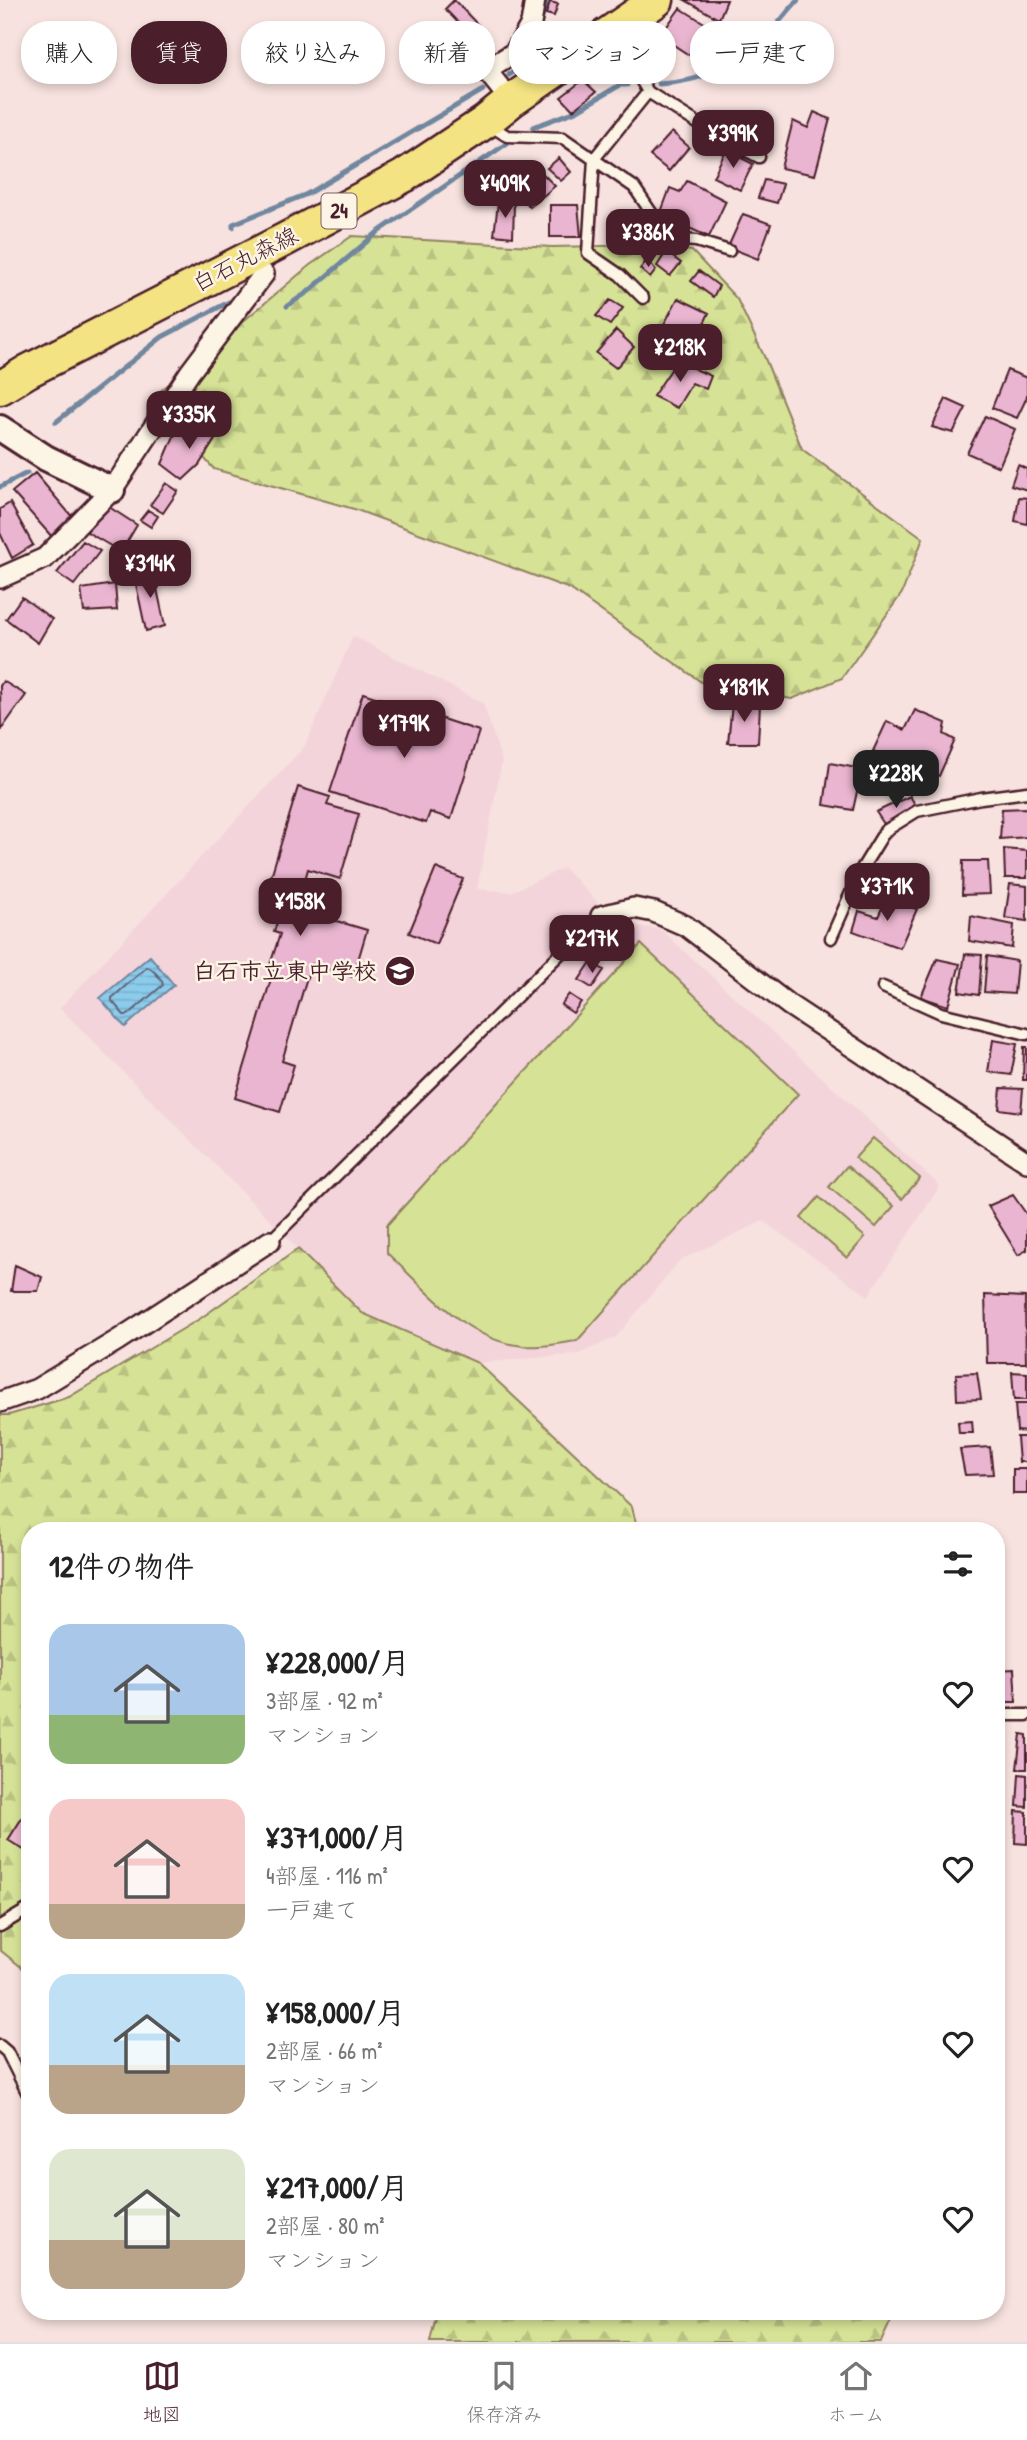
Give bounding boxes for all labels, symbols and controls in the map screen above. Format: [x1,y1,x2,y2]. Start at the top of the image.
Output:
chip: 購入 [21,21,117,84]
chip: 賃貸 [131,21,227,84]
chip: 絞り込み [241,21,385,84]
chip: 新着 [399,21,495,84]
chip: マンション [509,21,676,84]
chip: 一戸建て [690,21,834,84]
pin: ¥399K [684,110,782,170]
text: ¥399K [708,117,758,148]
pin: ¥409K [456,160,554,220]
text: ¥409K [480,167,530,198]
road number: 24 [322,194,356,228]
pin: ¥386K [599,210,697,269]
text: ¥386K [622,216,674,247]
street label: 白石丸森線 [187,219,303,298]
pin: ¥218K [631,324,729,384]
text: ¥218K [654,331,706,362]
pin: ¥335K [140,392,238,451]
text: ¥335K [162,398,216,429]
pin: ¥314K [101,540,199,600]
text: ¥314K [125,547,175,578]
pin: ¥181K [695,664,793,724]
text: ¥181K [719,671,769,702]
pin: ¥179K [355,700,453,760]
text: ¥179K [379,707,429,738]
pin: ¥228K [847,750,945,810]
text: ¥228K [869,757,923,788]
pin: ¥371K [838,864,936,923]
text: ¥371K [861,870,913,901]
pin: ¥158K [251,878,349,938]
text: ¥158K [275,885,325,916]
pin: ¥217K [543,916,641,975]
text: ¥217K [565,922,619,953]
school or university icon: 白石市立東中学校 [383,954,417,988]
place label: 白石市立東中学校 [193,955,377,986]
icon: filters [939,1545,977,1583]
text: 12件の物件 [49,1546,194,1586]
text: ¥228,000/月 [266,1642,410,1682]
icon: home [105,1652,189,1736]
icon: heart [939,1675,977,1713]
text: 3部屋 · 92 m² [266,1685,383,1716]
text: マンション [266,1719,380,1750]
text: ¥371,000/月 [266,1817,408,1857]
icon: home [105,1827,189,1911]
icon: heart [939,1850,977,1888]
text: 4部屋 · 116 m² [266,1860,388,1891]
text: 一戸建て [266,1894,358,1925]
text: ¥158,000/月 [266,1992,406,2032]
icon: home [105,2002,189,2086]
icon: heart [939,2025,977,2063]
text: 2部屋 · 66 m² [266,2035,383,2066]
text: マンション [266,2069,380,2100]
text: ¥217,000/月 [266,2167,409,2207]
icon: home [105,2177,189,2261]
icon: heart [939,2200,977,2238]
text: 2部屋 · 80 m² [266,2210,384,2241]
text: マンション [266,2244,380,2275]
tab: 地図 [143,2357,181,2427]
tab: 保存済み [466,2357,542,2427]
tab: ホーム [828,2357,884,2427]

